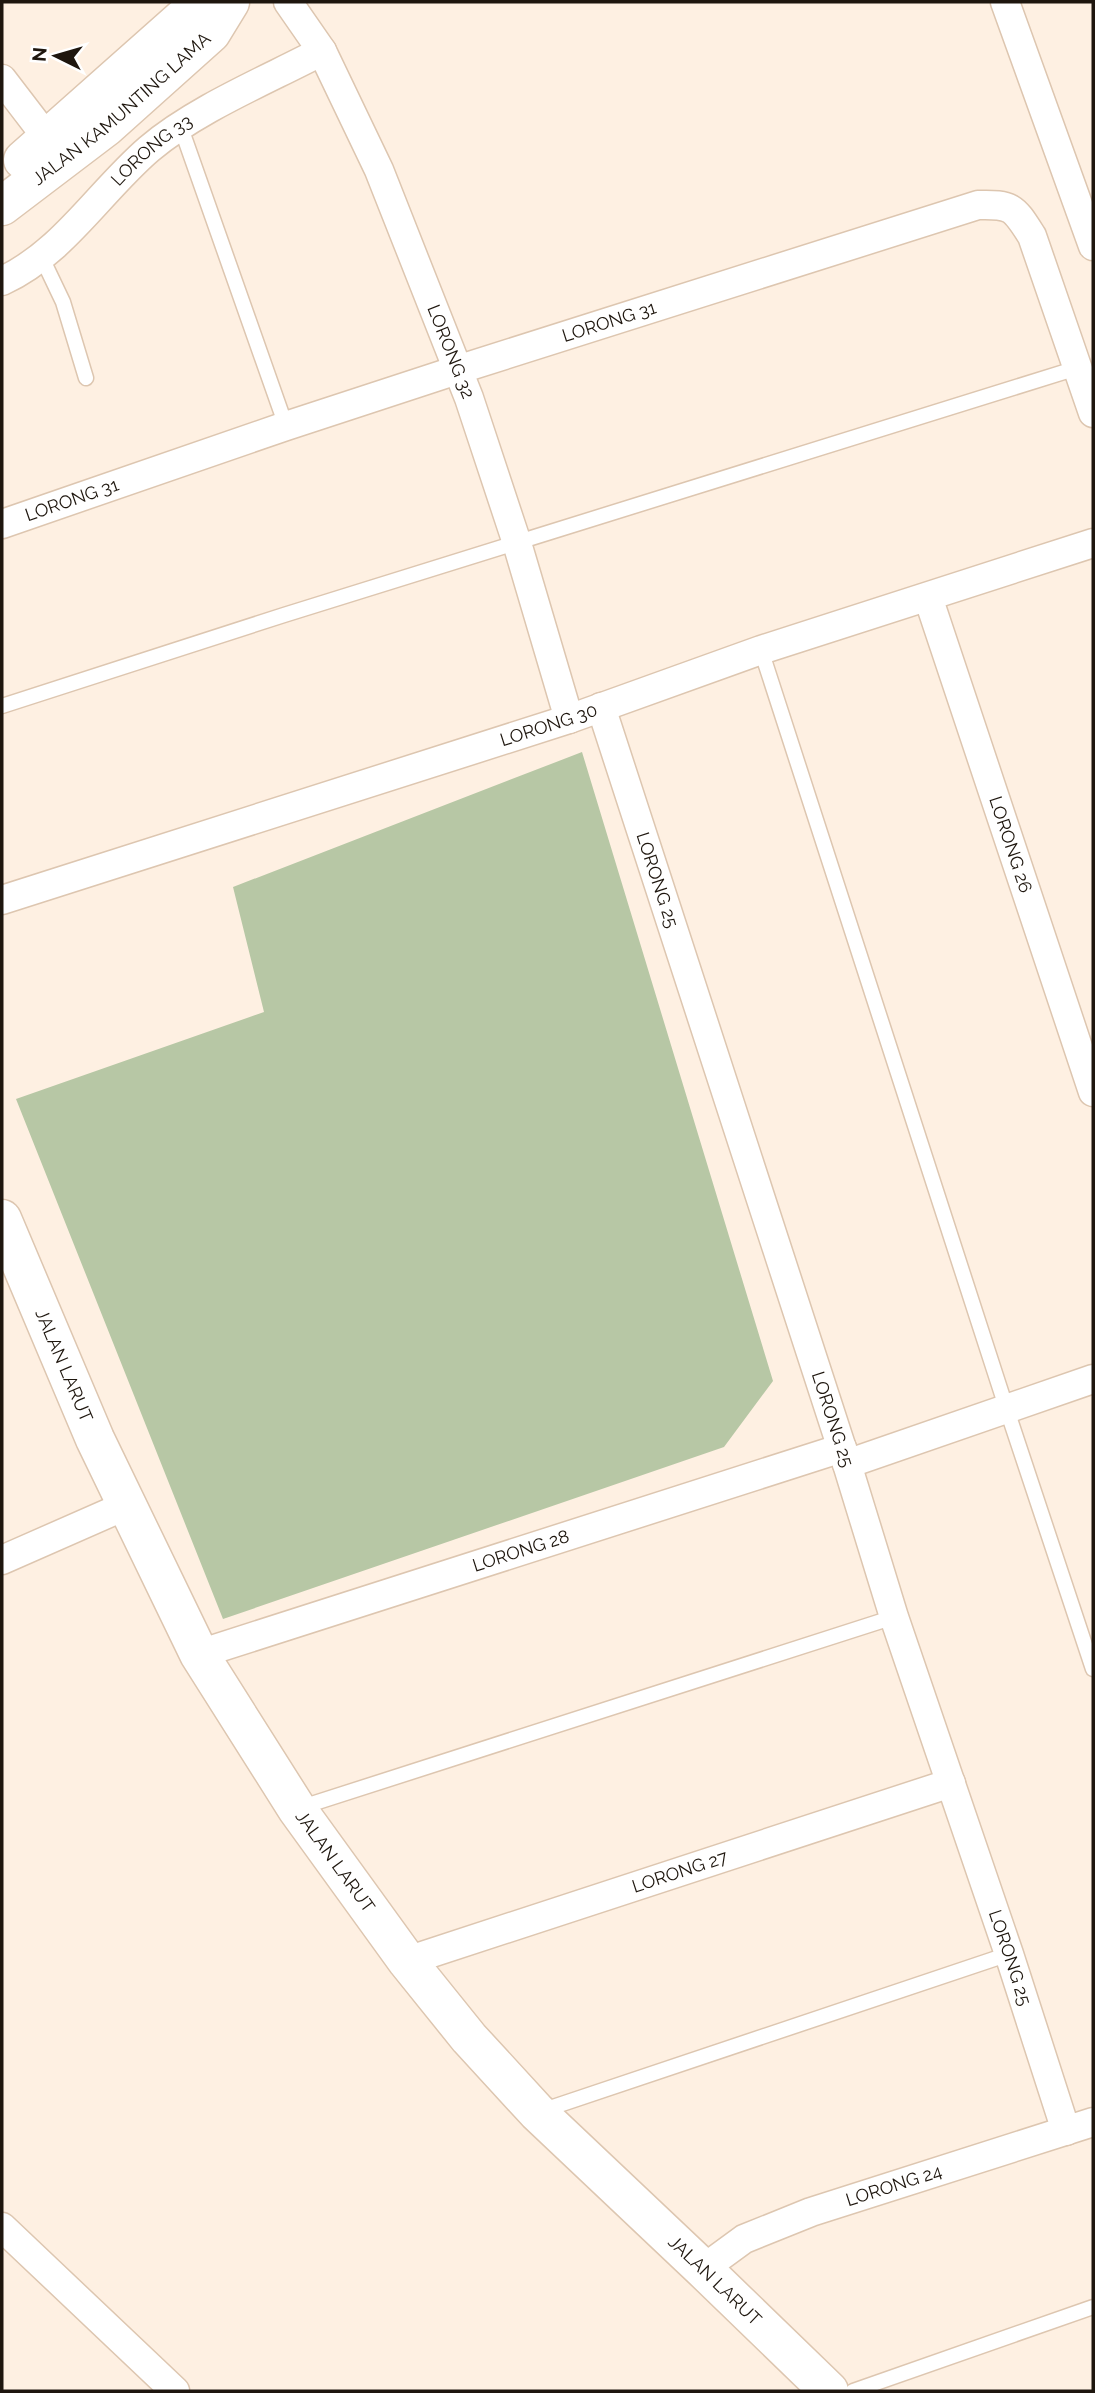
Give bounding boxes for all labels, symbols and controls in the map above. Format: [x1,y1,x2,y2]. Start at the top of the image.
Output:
north arrow [21,21,91,91]
street label: JALAN KAMUNTING LAMA [27,27,215,189]
street label: LORONG 33 [106,110,196,190]
street label: LORONG 31 [559,297,659,346]
street label: LORONG 32 [423,302,479,402]
street label: LORONG 31 [22,473,122,525]
street label: LORONG 30 [497,699,600,750]
street label: LORONG 26 [985,793,1037,896]
street label: LORONG 25 [632,829,683,931]
street label: JALAN LARUT [31,1306,98,1425]
street label: LORONG 25 [808,1369,858,1470]
street label: LORONG 28 [470,1525,572,1576]
street label: JALAN LARUT [292,1806,379,1916]
street label: LORONG 27 [629,1846,730,1897]
street label: LORONG 25 [985,1907,1036,2008]
street label: LORONG 24 [843,2160,944,2210]
street label: JALAN LARUT [664,2231,766,2330]

